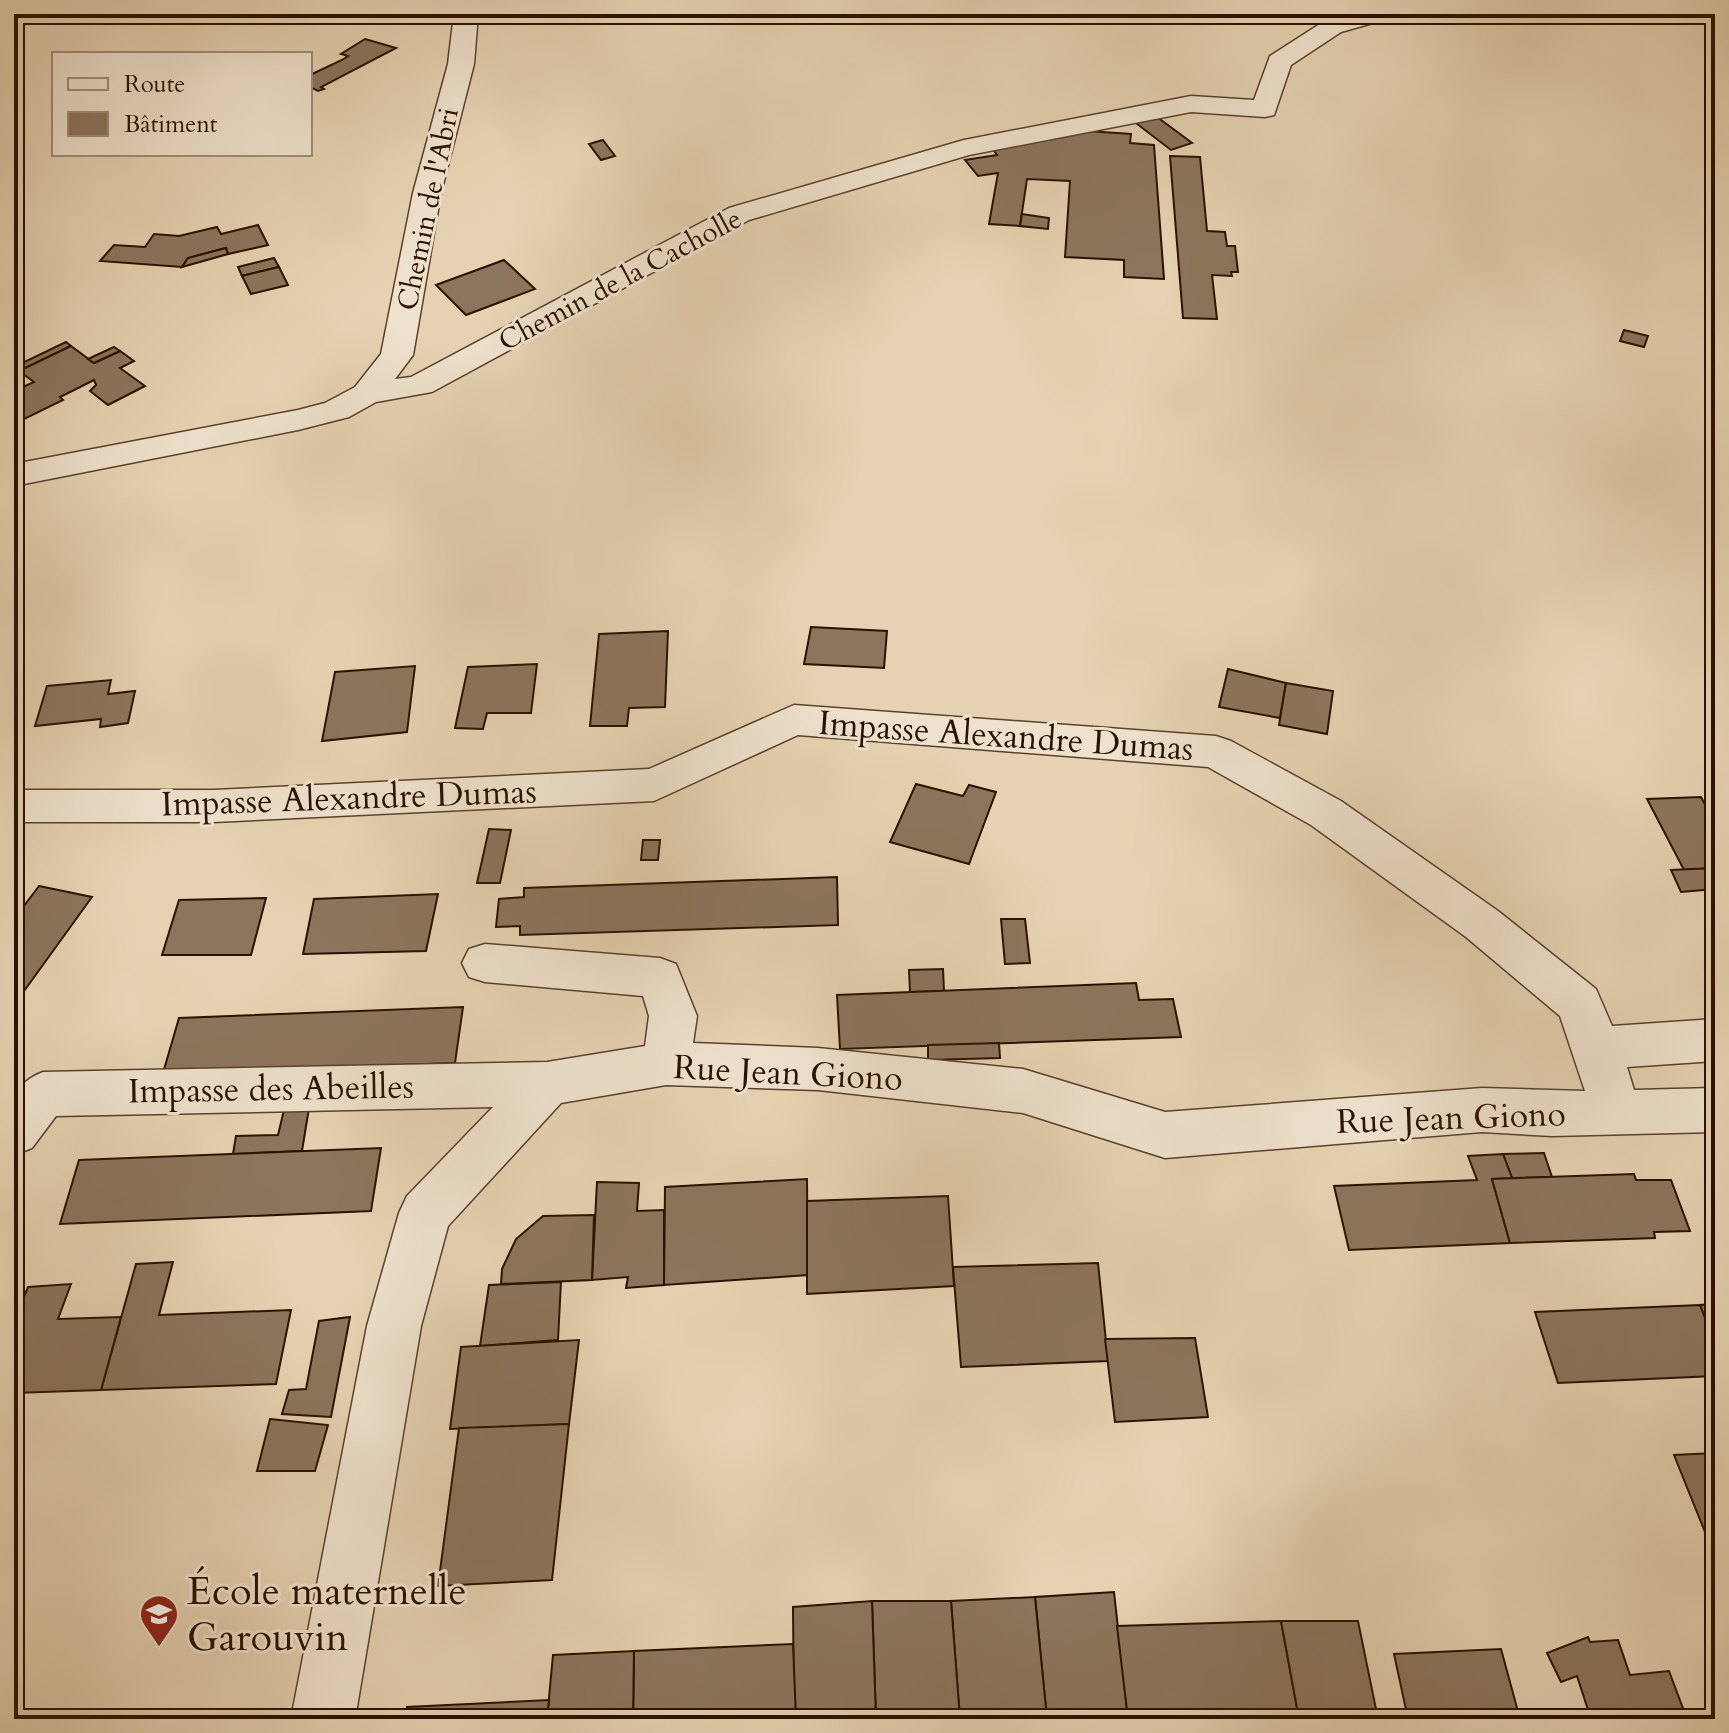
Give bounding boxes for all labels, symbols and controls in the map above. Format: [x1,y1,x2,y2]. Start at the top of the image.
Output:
legend [52,52,312,156]
text: Route [124,68,185,101]
street label: Chemin de l'Abri [388,104,468,314]
text: Bâtiment [124,108,218,141]
street label: Chemin de la Cacholle [492,200,748,360]
street label: Impasse Alexandre Dumas [817,700,1195,772]
street label: Impasse Alexandre Dumas [160,768,538,828]
street label: Rue Jean Giono [672,1044,904,1102]
street label: Impasse des Abeilles [128,1064,414,1114]
street label: Rue Jean Giono [1336,1091,1566,1145]
place label: École maternelle Garouvin [187,1564,467,1665]
school or university icon: École maternelle Garouvin [138,1593,180,1648]

